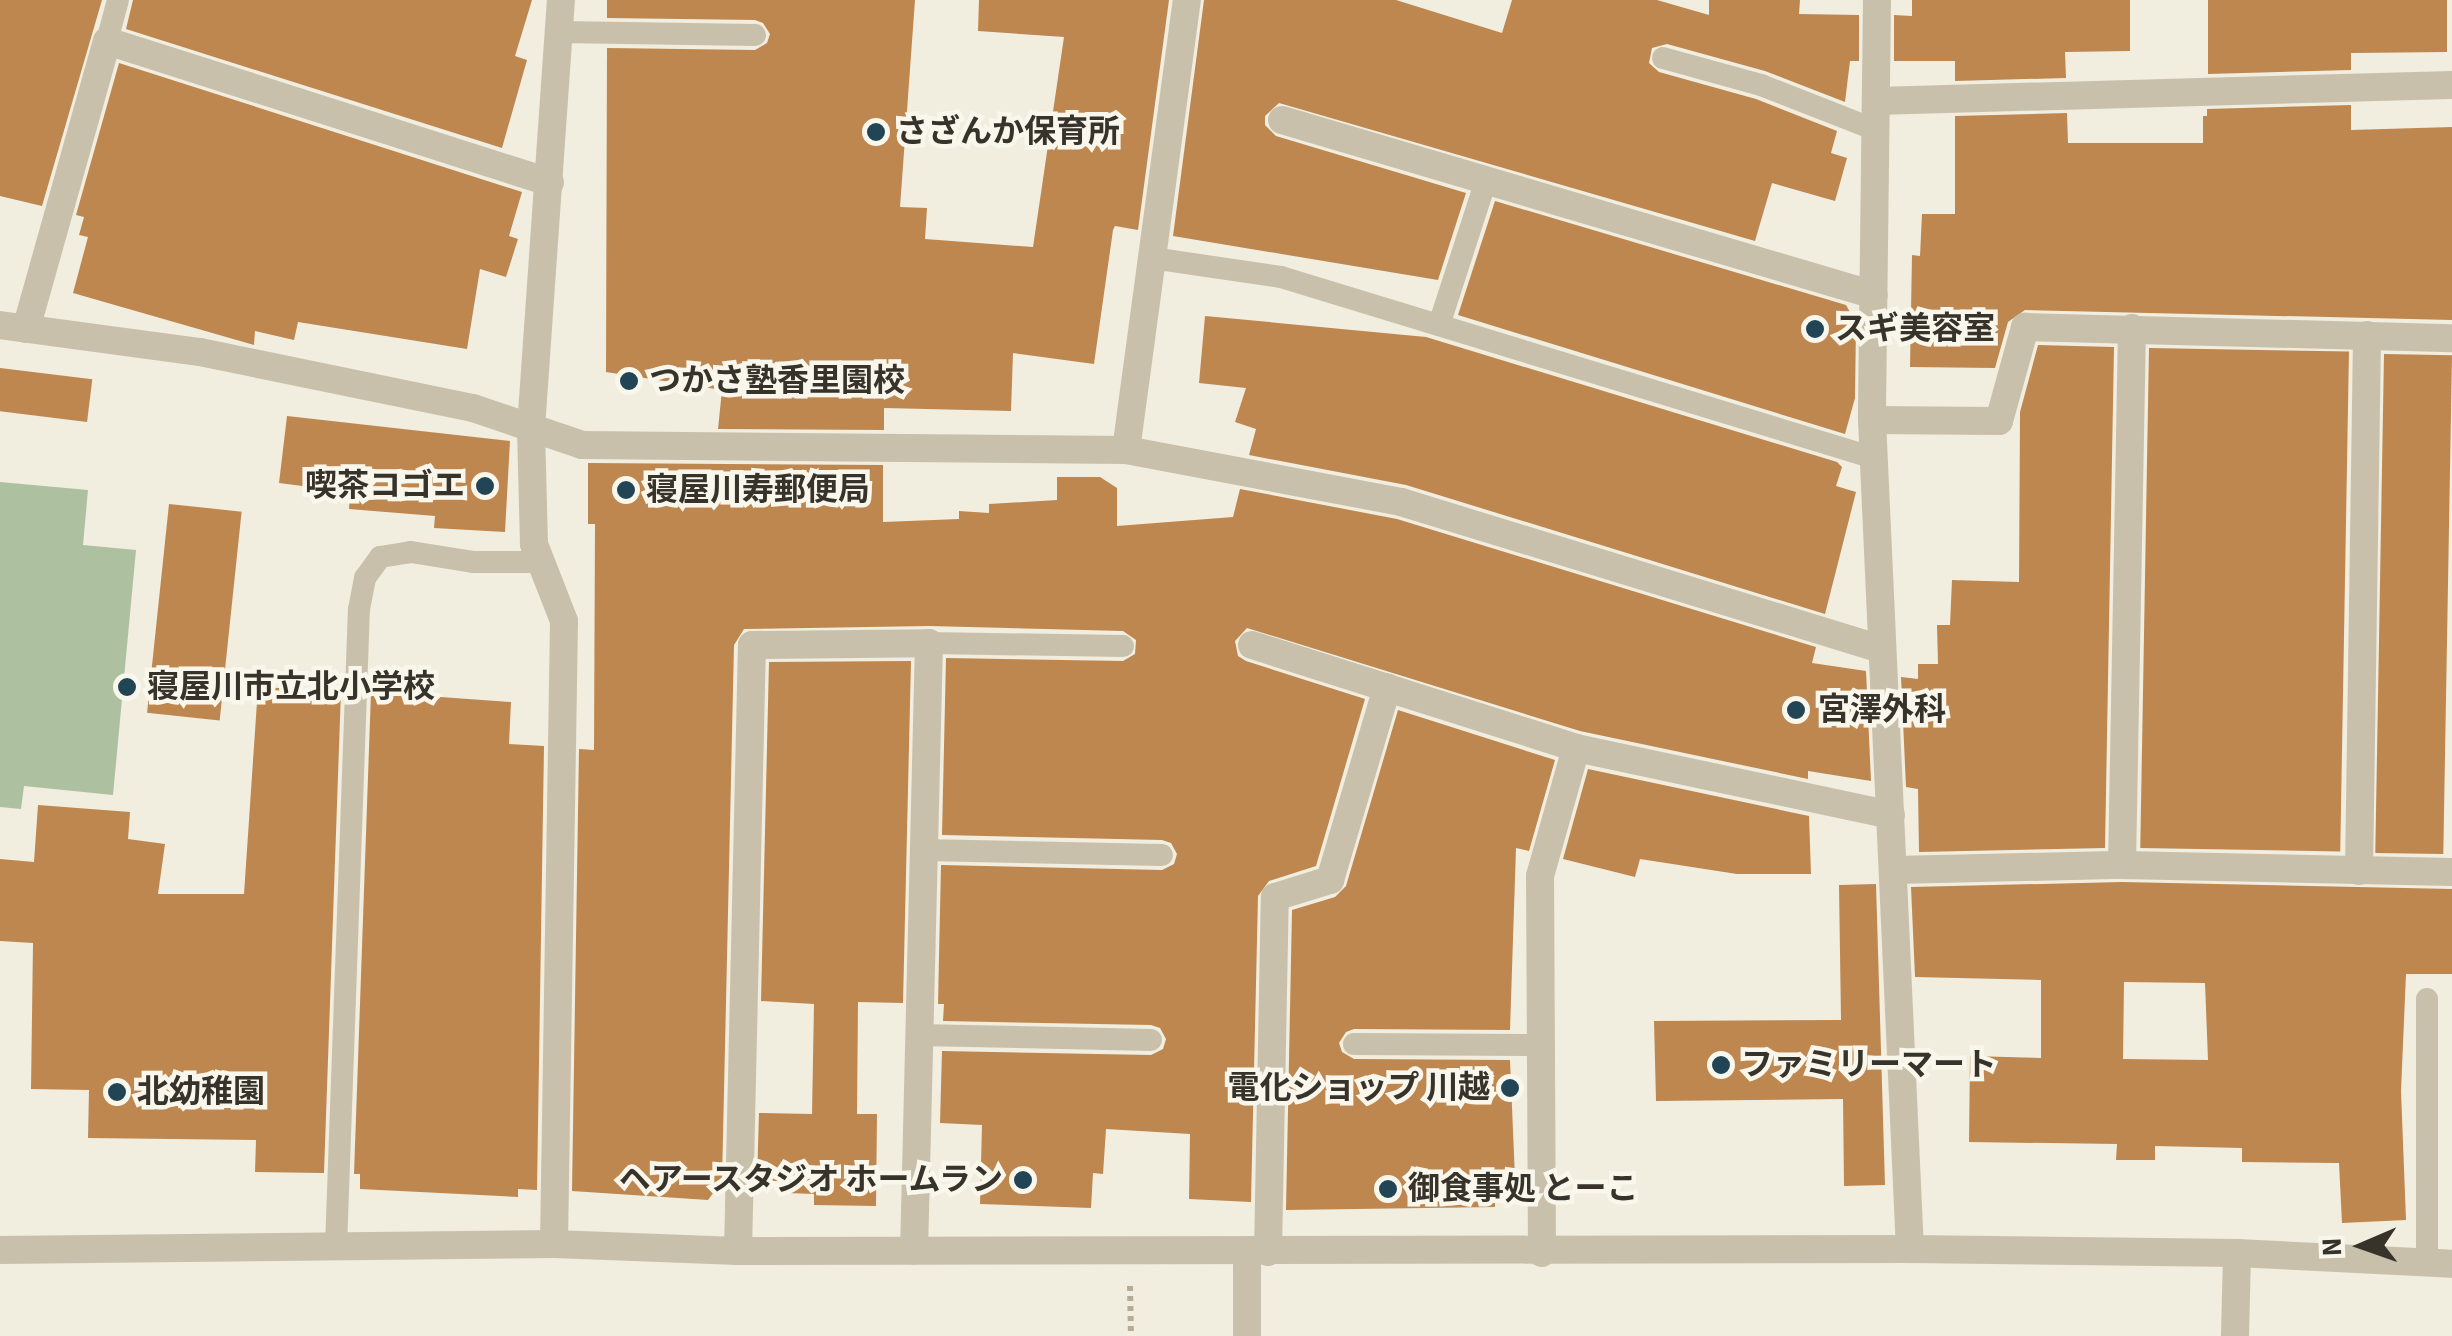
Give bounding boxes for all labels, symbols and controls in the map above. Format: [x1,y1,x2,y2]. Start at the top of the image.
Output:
place label: さざんか保育所 [896,113,1120,151]
marker: さざんか保育所 [865,121,887,143]
place label: スギ美容室 [1835,310,1995,348]
marker: スギ美容室 [1804,318,1826,340]
place label: つかさ塾香里園校 [649,362,905,400]
marker: つかさ塾香里園校 [618,370,640,392]
place label: 喫茶コゴエ [305,467,465,505]
place label: 寝屋川寿郵便局 [646,471,870,509]
marker: 喫茶コゴエ [474,475,496,497]
marker: 寝屋川寿郵便局 [615,479,637,501]
place label: 寝屋川市立北小学校 [147,668,435,706]
marker: 寝屋川市立北小学校 [116,676,138,698]
place label: 宮澤外科 [1818,691,1946,729]
marker: 宮澤外科 [1783,697,1809,723]
place label: ファミリーマート [1741,1046,1997,1084]
marker: ファミリーマート [1710,1054,1732,1076]
place label: 電化ショップ 川越 [1228,1069,1490,1107]
place label: 北幼稚園 [137,1073,265,1111]
marker: 電化ショップ 川越 [1499,1077,1521,1099]
marker: 北幼稚園 [106,1081,128,1103]
place label: ヘアースタジオ ホームラン [615,1161,1003,1199]
marker: ヘアースタジオ ホームラン [1012,1169,1034,1191]
place label: 御食事処 とーこ [1408,1170,1638,1208]
marker: 御食事処 とーこ [1377,1178,1399,1200]
north arrow [2312,1196,2412,1296]
text: N [2312,1237,2352,1257]

